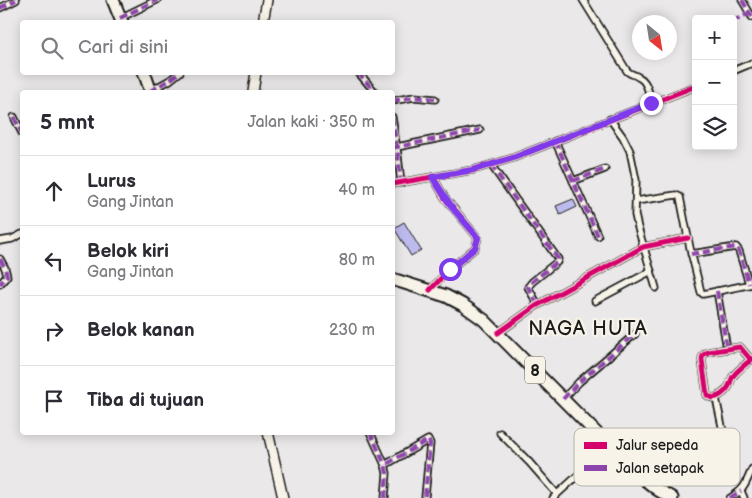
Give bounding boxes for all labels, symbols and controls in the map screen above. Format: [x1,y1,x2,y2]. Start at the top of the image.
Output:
north arrow [632,15,677,60]
map controls [692,15,737,150]
button: + [692,15,737,60]
search box [20,20,395,75]
icon: search [38,34,66,62]
text: Cari di sini [78,36,168,59]
button: − [692,60,737,105]
route end [640,92,663,115]
button: layers [692,105,737,150]
text: 5 mnt [40,110,94,135]
text: Jalan kaki · 350 m [247,113,375,132]
text: Lurus [87,170,136,193]
icon: ahead [40,177,68,205]
text: 40 m [338,181,375,200]
text: Gang Jintan [87,193,174,212]
text: Belok kiri [87,240,169,263]
icon: left [40,247,68,275]
text: 80 m [339,251,375,270]
route start [439,258,462,281]
text: Gang Jintan [87,263,174,282]
icon: right [40,317,68,345]
district label: NAGA HUTA [528,317,648,341]
text: Belok kanan [87,319,195,342]
text: 230 m [329,321,375,340]
road number: 8 [525,356,545,384]
icon: arrive [40,387,68,415]
text: Tiba di tujuan [87,389,204,412]
legend [574,428,740,486]
text: Jalur sepeda [616,437,698,454]
text: Jalan setapak [616,460,704,477]

